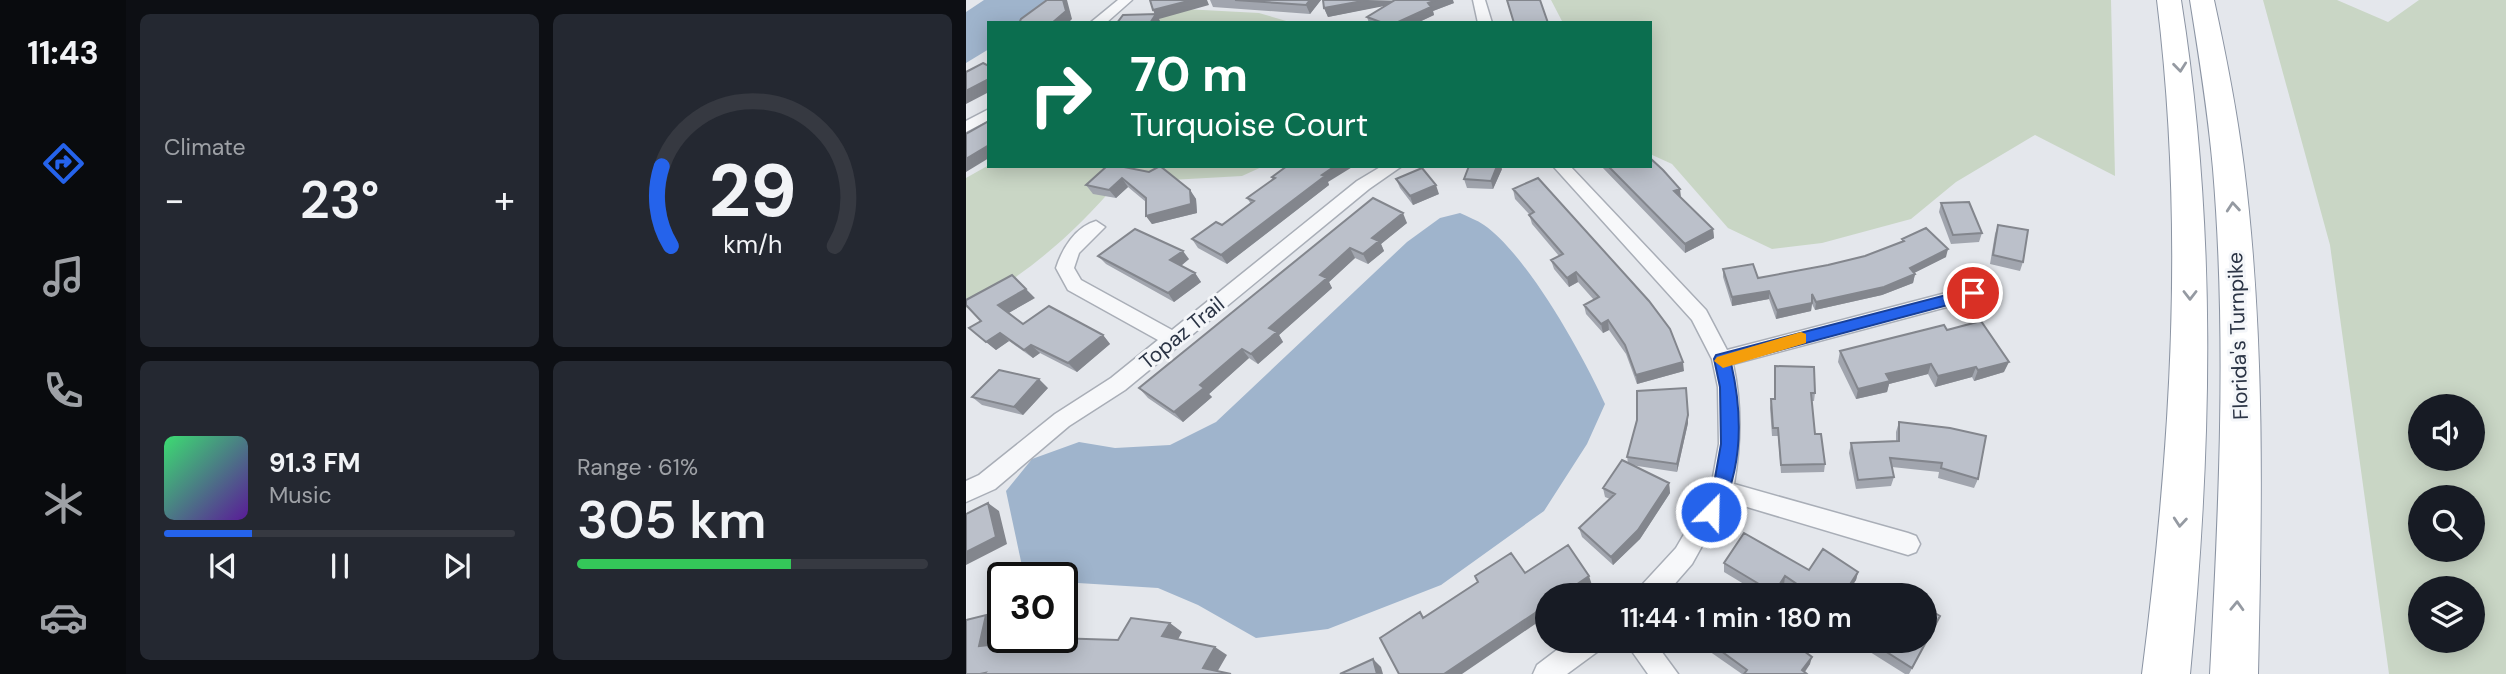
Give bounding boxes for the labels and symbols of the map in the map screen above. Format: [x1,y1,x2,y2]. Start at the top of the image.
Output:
one-way arrow [2172,62,2187,73]
one-way arrow [2226,201,2241,212]
street label: Florida's Turnpike [2221,252,2255,420]
pin [1943,263,2003,323]
street label: Topaz Trail [1134,290,1230,376]
one-way arrow [2182,290,2198,300]
position arrow [1674,475,1748,549]
one-way arrow [2173,517,2188,528]
speed limit sign: 30 [987,562,1078,653]
one-way arrow [2229,600,2244,611]

